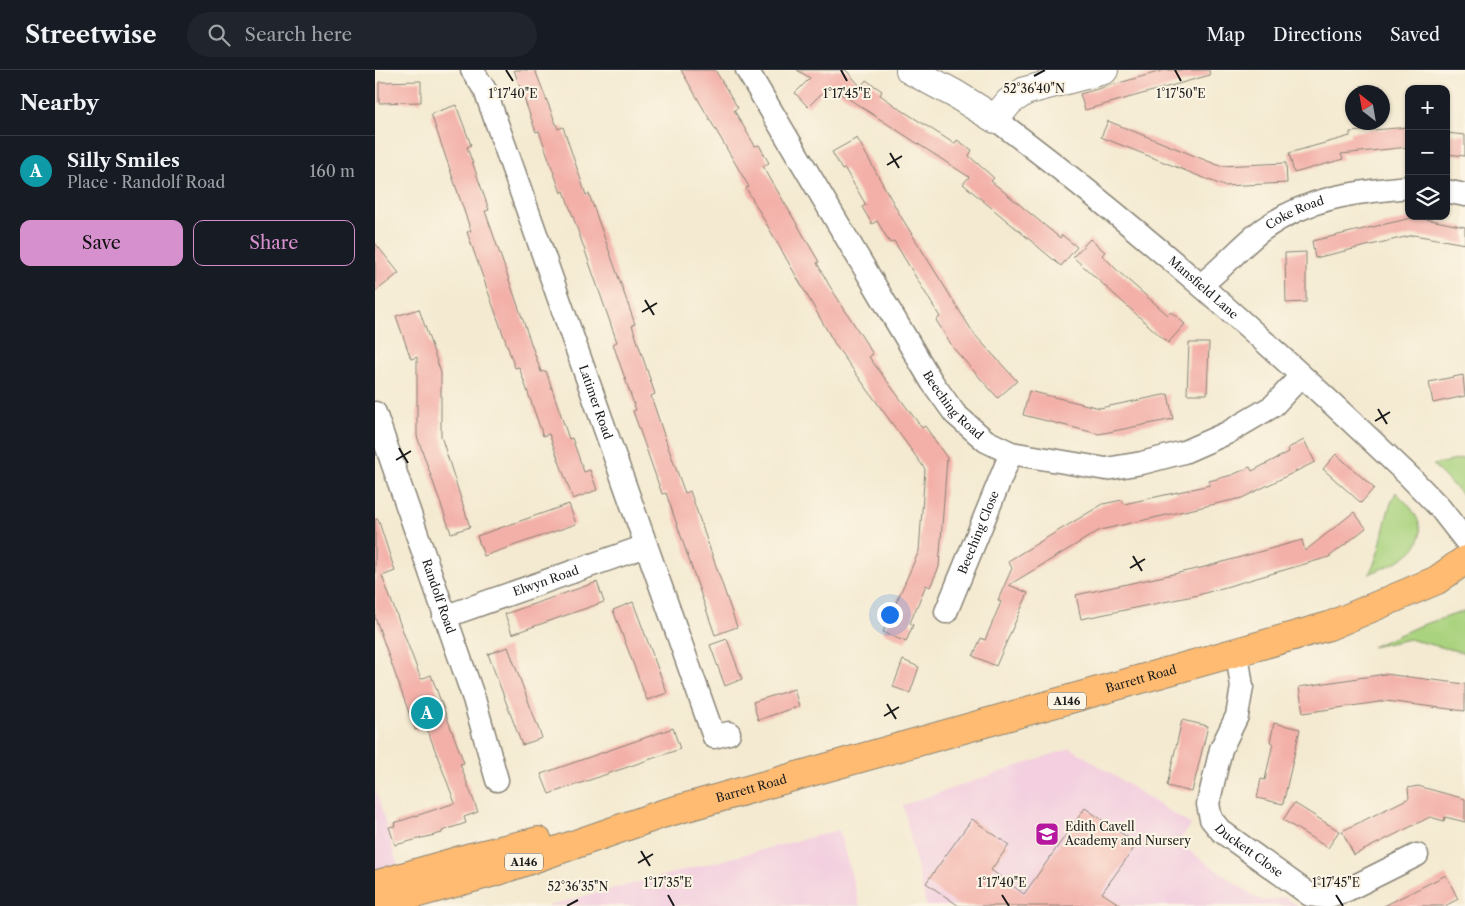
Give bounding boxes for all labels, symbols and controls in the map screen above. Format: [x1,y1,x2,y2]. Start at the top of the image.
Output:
search box [187,12,537,57]
text: Streetwise [25,20,157,49]
icon: search [205,21,233,49]
text: Search here [245,23,352,46]
text: Map [1206,24,1245,46]
text: Directions [1273,24,1362,46]
text: Saved [1390,24,1440,46]
text: 52°36'40"N [1003,81,1065,96]
north arrow [1345,85,1390,130]
map controls [1405,85,1450,220]
button: + [1405,85,1450,130]
text: 1°17'40"E [488,86,538,101]
text: 1°17'45"E [823,86,871,101]
text: 1°17'50"E [1156,86,1206,101]
text: Nearby [20,90,99,115]
button: − [1405,130,1450,175]
text: Silly Smiles [67,149,180,172]
text: A [30,161,42,181]
text: 160 m [310,161,355,181]
text: Place · Randolf Road [67,172,225,192]
button: layers [1405,175,1450,220]
street label: Coke Road [1263,193,1326,232]
button: Save [20,220,183,266]
button: Share [193,220,355,266]
street label: Mansfield Lane [1165,253,1242,322]
street label: Latimer Road [576,363,616,442]
street label: Beeching Road [920,368,987,443]
street label: Beeching Close [954,488,1002,576]
street label: Randolf Road [419,557,459,636]
street label: Elwyn Road [511,562,581,599]
your location [877,602,903,628]
street label: Barrett Road [1104,661,1179,696]
road number: A146 [1048,692,1086,710]
pin: A [411,694,443,732]
street label: Barrett Road [714,771,789,805]
place label: Edith Cavell Academy and Nursery [1064,819,1191,848]
school or university icon: Edith Cavell Academy and Nursery [1034,821,1060,847]
street label: Duckett Close [1212,821,1286,880]
road number: A146 [505,854,543,870]
text: 1°17'35"E [644,875,692,890]
text: 1°17'40"E [977,875,1027,890]
text: 1°17'45"E [1312,875,1360,890]
text: 52°36'35"N [548,879,609,894]

